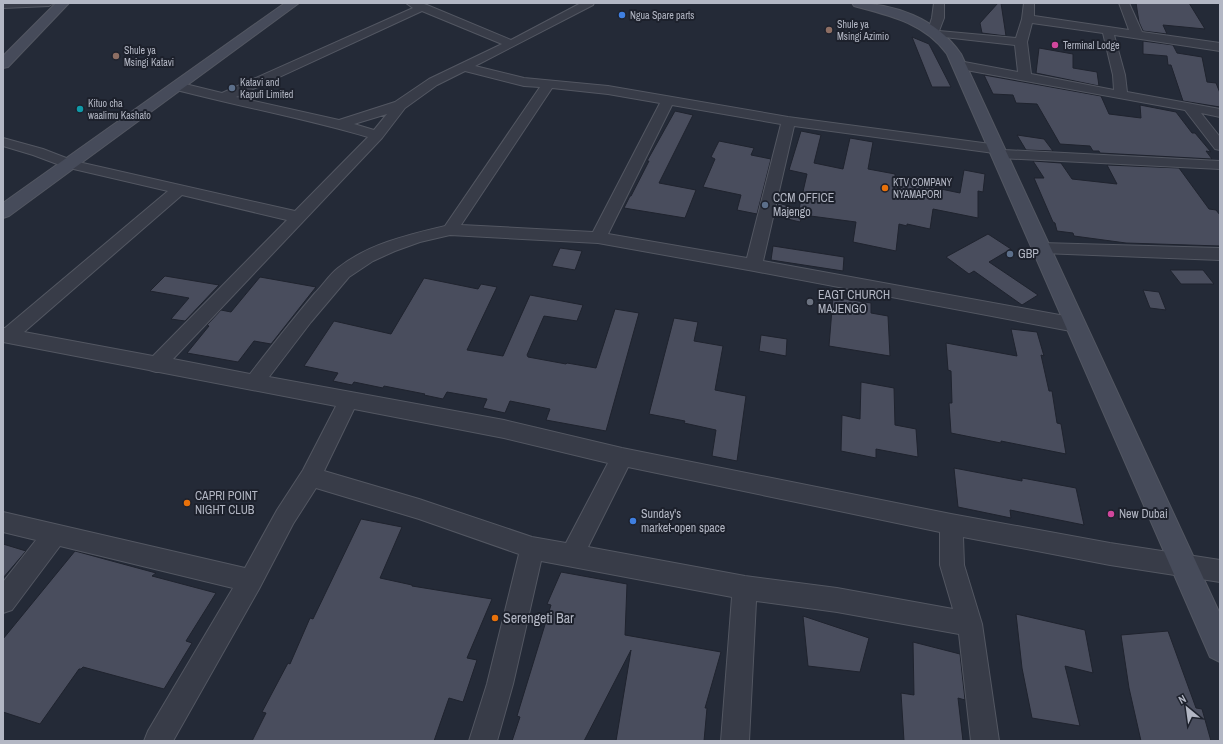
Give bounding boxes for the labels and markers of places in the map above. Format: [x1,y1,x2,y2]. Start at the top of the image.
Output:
place label: Ngua Spare parts [630,9,694,22]
marker: Ngua Spare parts [617,10,627,20]
place label: Shule ya Msingi Azimio [837,18,889,43]
marker: Shule ya Msingi Azimio [824,25,834,35]
place label: Terminal Lodge [1063,39,1120,52]
marker: Terminal Lodge [1050,40,1060,50]
place label: Shule ya Msingi Katavi [124,44,174,69]
marker: Shule ya Msingi Katavi [111,51,121,61]
place label: Katavi and Kapufi Limited [240,76,293,101]
marker: Katavi and Kapufi Limited [227,83,237,93]
place label: Kituo cha waalimu Kashato [88,97,151,122]
marker: Kituo cha waalimu Kashato [75,104,85,114]
place label: KTV COMPANY NYAMAPORI [893,176,953,201]
marker: KTV COMPANY NYAMAPORI [880,183,890,193]
place label: CCM OFFICE Majengo [773,190,834,220]
marker: CCM OFFICE Majengo [760,200,770,210]
place label: GBP [1018,246,1039,262]
marker: GBP [1005,249,1015,259]
place label: EAGT CHURCH MAJENGO [818,287,890,317]
marker: EAGT CHURCH MAJENGO [805,297,815,307]
place label: CAPRI POINT NIGHT CLUB [195,488,258,518]
marker: CAPRI POINT NIGHT CLUB [182,498,192,508]
place label: Sunday's market-open space [641,506,725,536]
place label: New Dubai [1119,506,1168,522]
marker: New Dubai [1106,509,1116,519]
marker: Sunday's market-open space [628,516,638,526]
place label: Serengeti Bar [503,609,574,627]
marker: Serengeti Bar [490,613,500,623]

